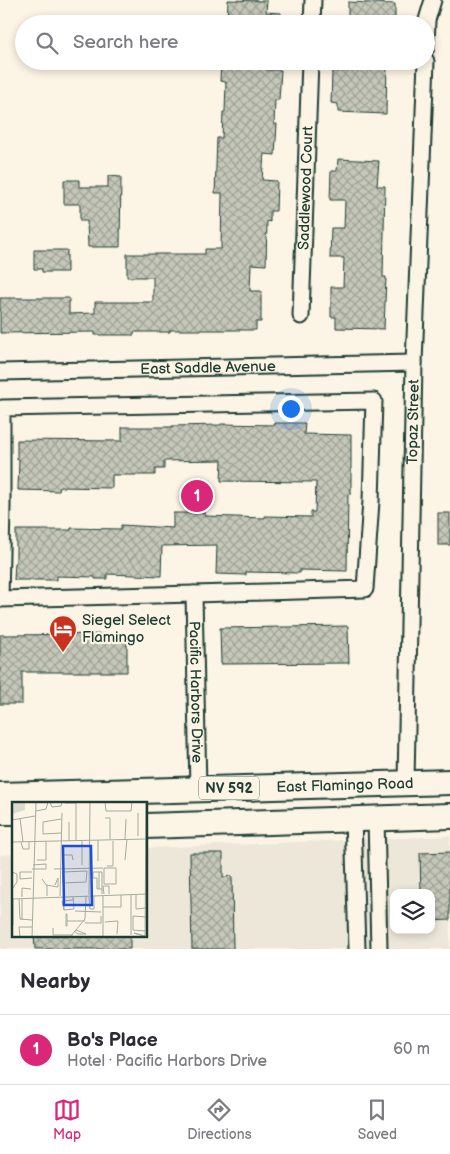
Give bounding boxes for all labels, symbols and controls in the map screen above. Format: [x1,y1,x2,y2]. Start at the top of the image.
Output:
search box [15,15,435,70]
icon: search [33,29,61,57]
text: Search here [73,31,178,54]
street label: Saddlewood Court [294,125,318,251]
street label: East Saddle Avenue [140,357,276,379]
street label: Topaz Street [403,379,424,465]
your location [278,396,304,422]
pin: 1 [181,477,213,515]
place label: Siegel Select Flamingo [82,611,171,647]
hotel icon: Siegel Select Flamingo [48,614,78,653]
street label: Pacific Harbors Drive [185,621,206,763]
street label: East Flamingo Road [276,774,414,797]
road number: NV 592 [199,776,259,800]
inset map [12,802,148,936]
map controls [390,889,435,934]
button: layers [390,889,435,934]
text: Nearby [20,969,90,994]
text: Bo's Place [67,1029,158,1052]
text: 1 [33,1040,39,1059]
text: 60 m [393,1040,430,1059]
text: Hotel · Pacific Harbors Drive [67,1052,267,1071]
tab: Map [53,1096,81,1143]
tab: Directions [187,1096,252,1143]
tab: Saved [358,1096,397,1143]

